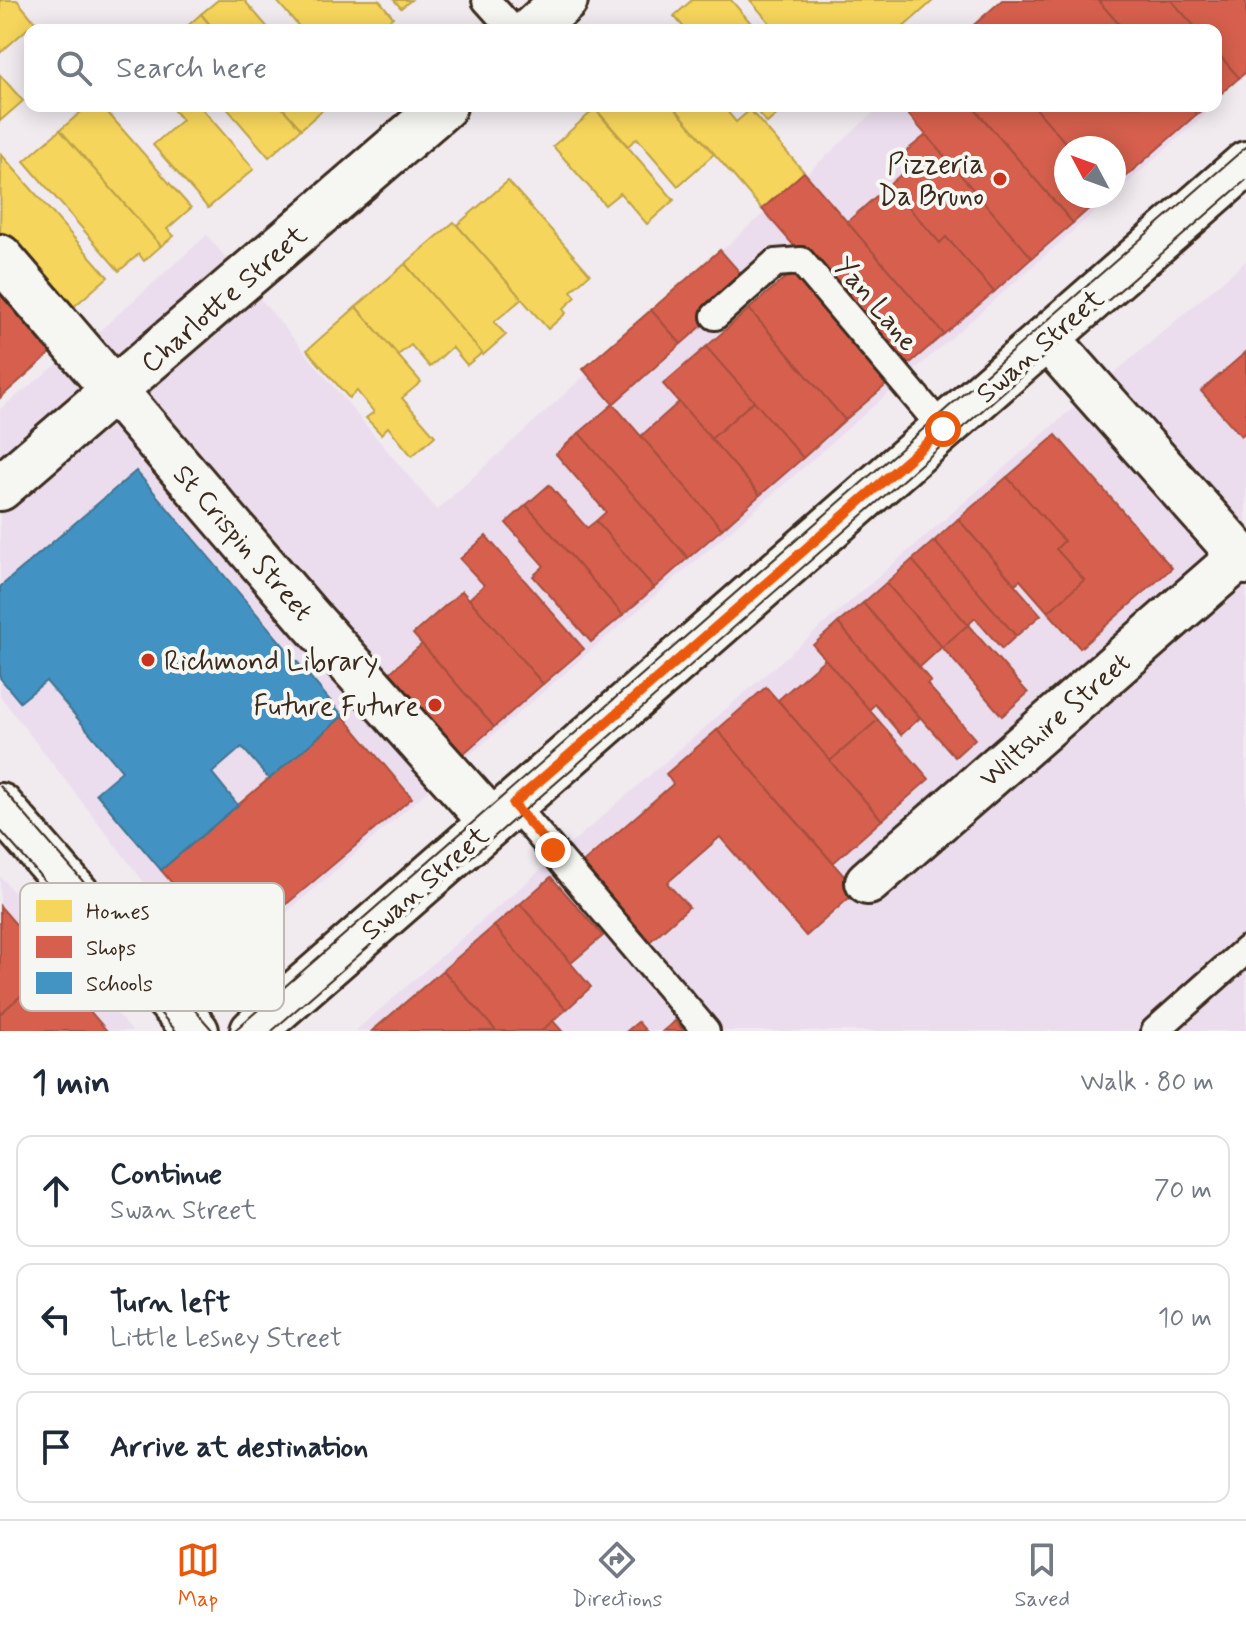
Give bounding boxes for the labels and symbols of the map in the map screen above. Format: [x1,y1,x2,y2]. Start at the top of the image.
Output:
north arrow [1054,136,1126,208]
place label: Pizzeria Da Bruno [878,147,984,216]
marker: Pizzeria Da Bruno [991,170,1009,188]
street label: Charlotte Street [134,217,316,382]
street label: Yan Lane [824,249,926,360]
street label: Swan Street [969,281,1113,413]
route start [925,411,961,447]
street label: St Crispin Street [164,457,321,630]
place label: Richmond Library [164,644,378,681]
street label: Wiltshire Street [972,645,1139,797]
marker: Richmond Library [139,651,157,669]
place label: Future Future [253,689,419,726]
marker: Future Future [426,696,444,714]
street label: Swan Street [354,818,498,950]
route end [535,832,571,868]
legend [20,883,284,1011]
text: Homes [86,899,150,927]
text: Shops [86,935,136,963]
text: Schools [86,971,153,999]

